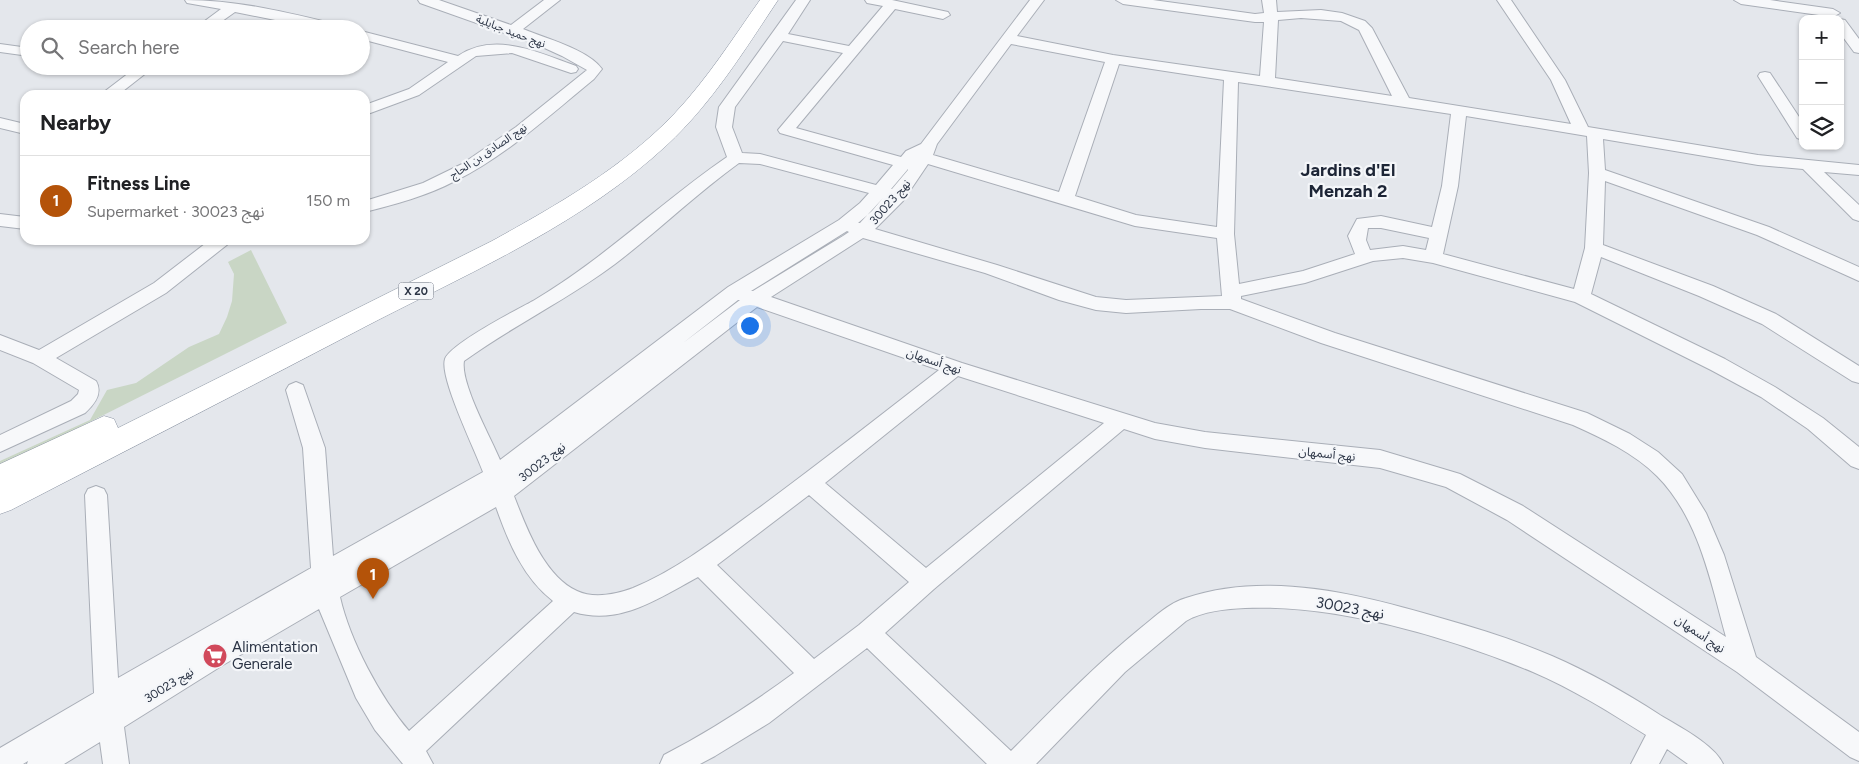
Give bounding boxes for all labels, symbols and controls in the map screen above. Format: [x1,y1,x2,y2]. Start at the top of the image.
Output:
street label: نهج حميد جبايلية [474,12,547,52]
map controls [1799,15,1844,150]
button: + [1799,15,1844,60]
search box [20,20,370,75]
icon: search [38,34,66,62]
text: Search here [78,36,180,59]
button: − [1799,60,1844,105]
button: layers [1799,105,1844,150]
text: Nearby [40,110,111,135]
street label: نهج الصادق بن الحاج [447,121,530,183]
district label: Jardins d'El Menzah 2 [1301,159,1395,202]
text: Fitness Line [87,172,190,195]
street label: نهج 30023 [867,177,915,229]
text: 1 [53,191,59,210]
text: 150 m [306,191,350,210]
text: Supermarket · نهج 30023 [87,202,265,221]
road number: X 20 [398,282,434,300]
your location [737,313,763,339]
street label: نهج أسمهان [904,345,963,379]
street label: نهج 30023 [516,439,569,486]
street label: نهج أسمهان [1298,444,1356,466]
pin: 1 [357,558,389,599]
street label: نهج 30023 [1314,593,1386,626]
street label: نهج أسمهان [1671,612,1728,657]
place label: Alimentation Generale [232,638,318,673]
supermarket icon: Alimentation Generale [202,643,228,669]
street label: نهج 30023 [142,664,197,707]

